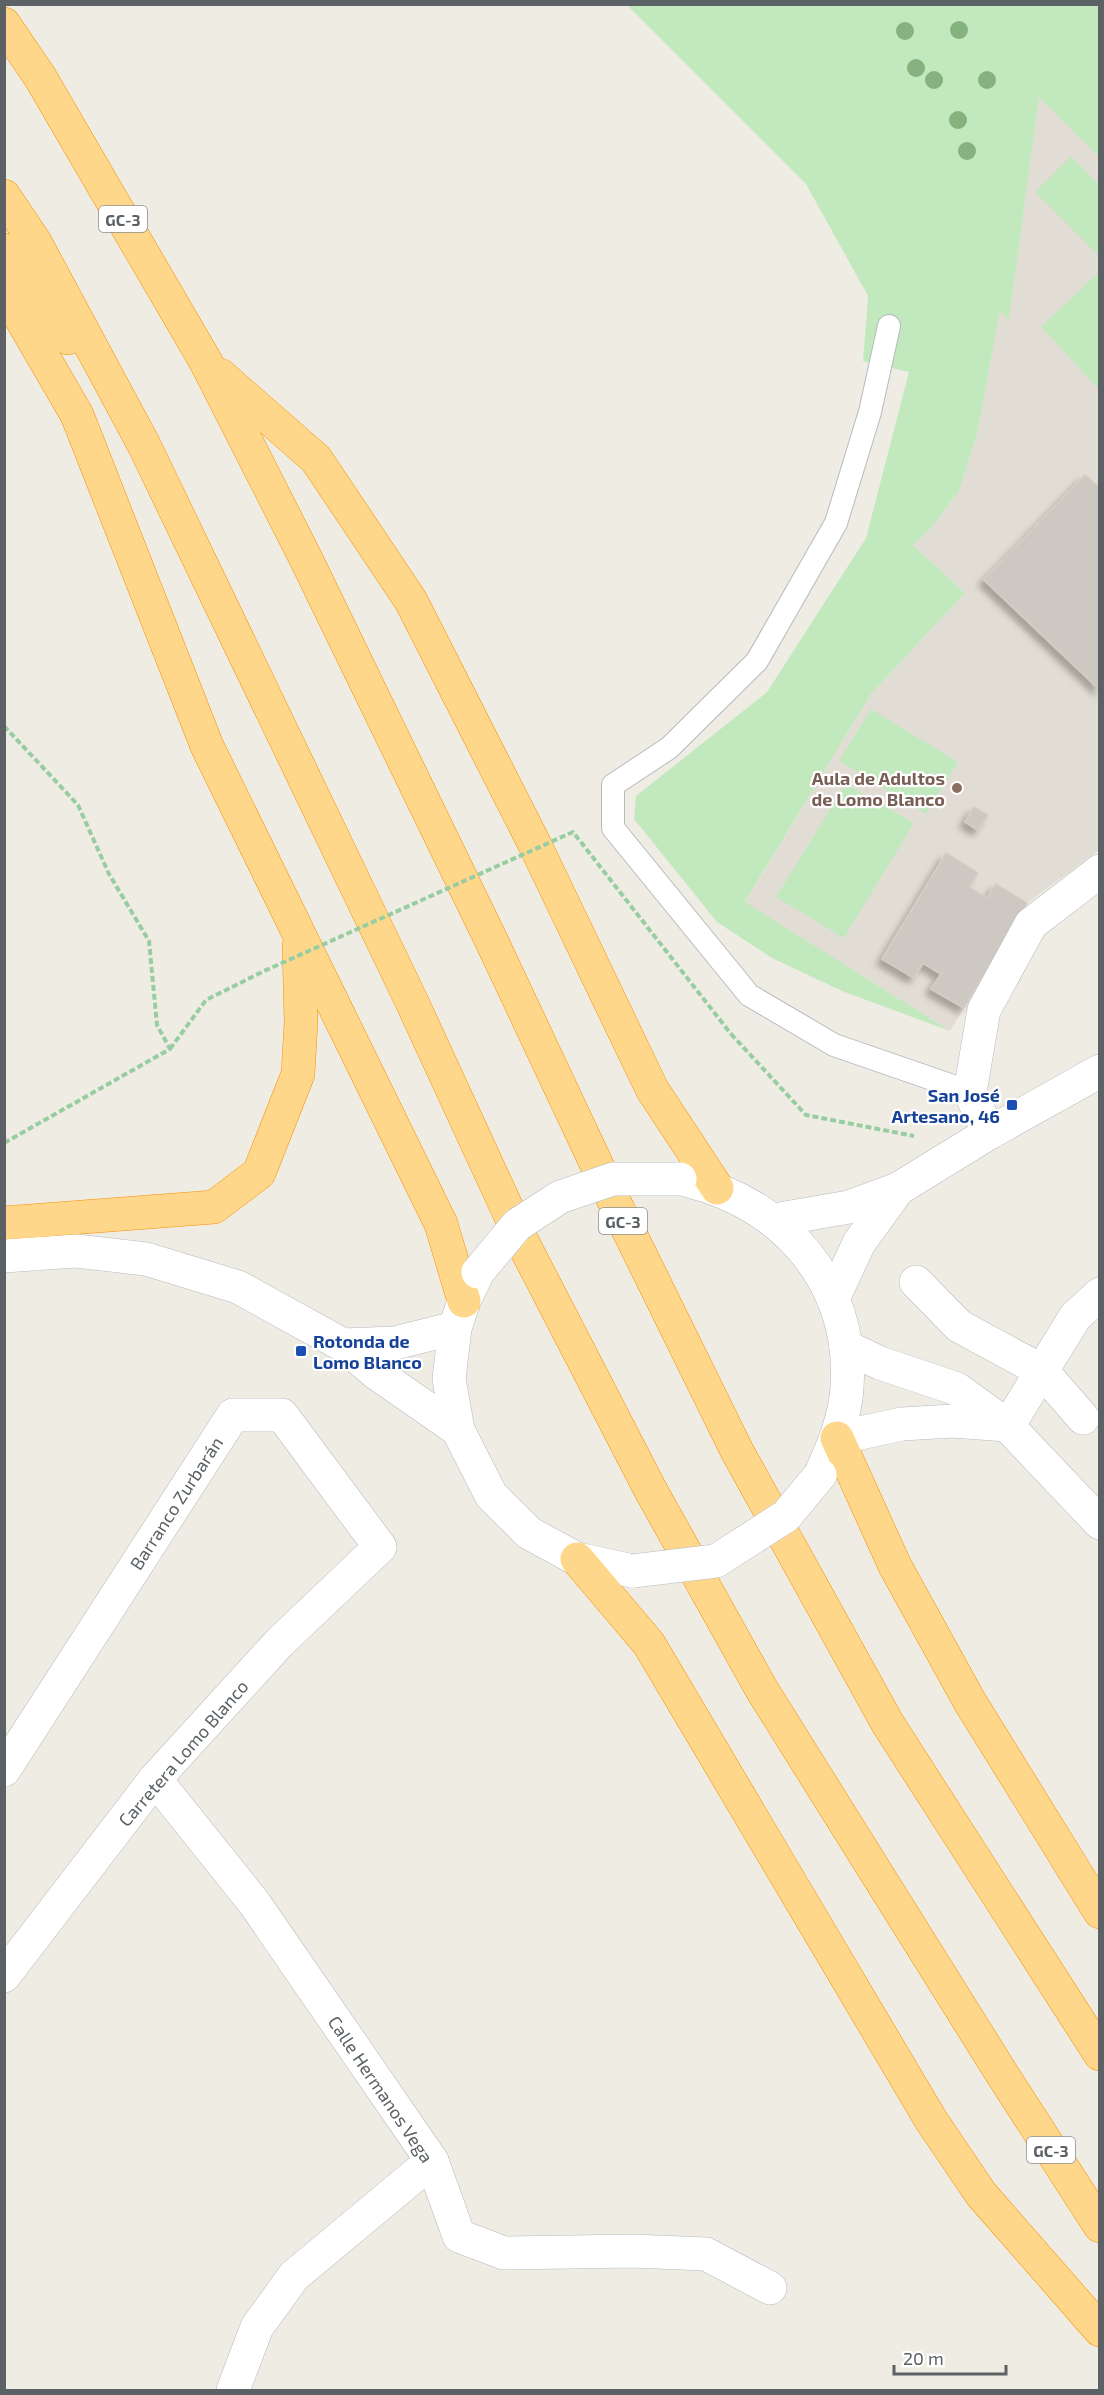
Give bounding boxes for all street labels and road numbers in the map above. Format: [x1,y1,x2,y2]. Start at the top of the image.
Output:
road number: GC-3 [99,206,147,232]
road number: GC-3 [599,1208,647,1234]
street label: Barranco Zurbarán [125,1432,227,1574]
street label: Carretera Lomo Blanco [113,1675,253,1831]
street label: Calle Hermanos Vega [324,2011,438,2167]
road number: GC-3 [1027,2137,1075,2163]

